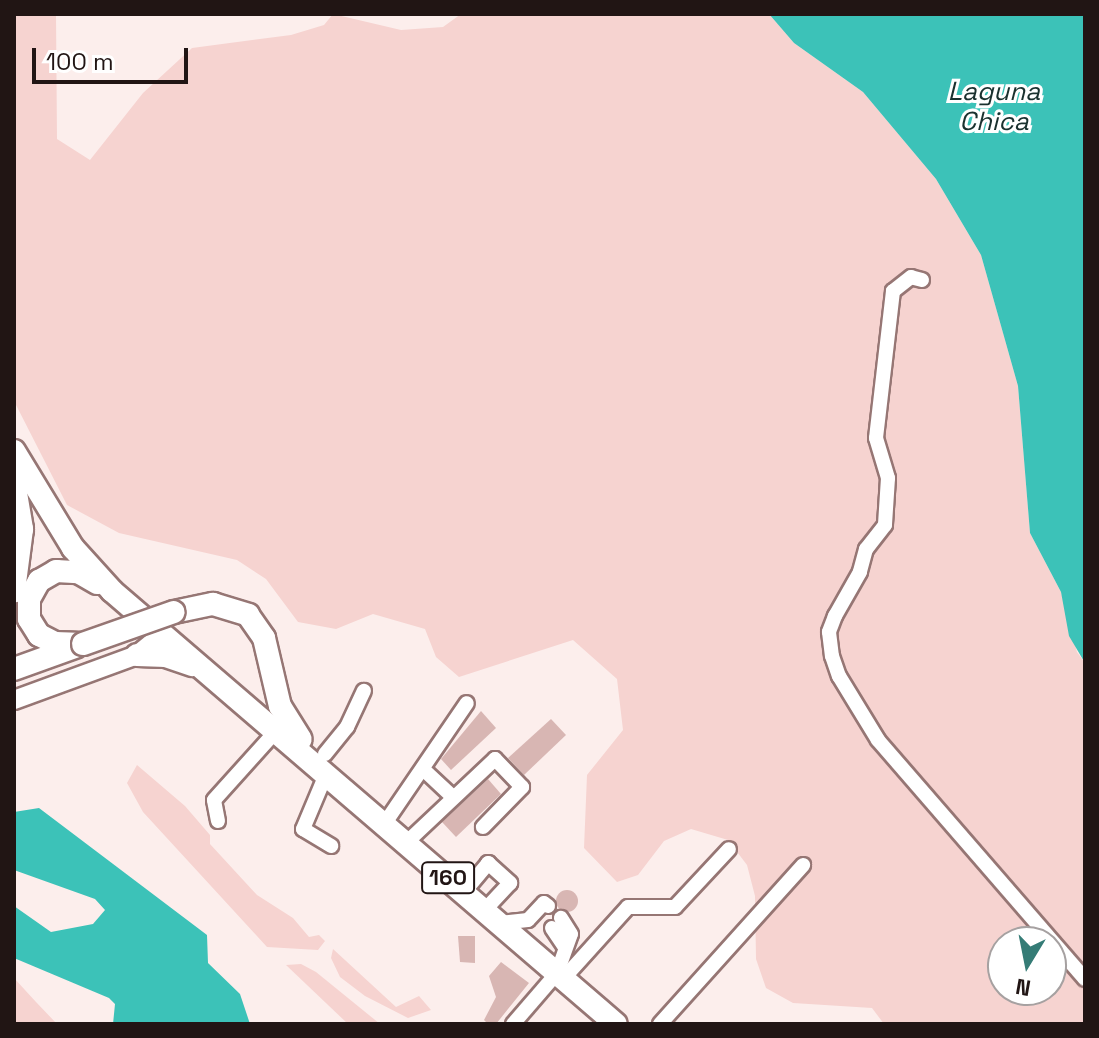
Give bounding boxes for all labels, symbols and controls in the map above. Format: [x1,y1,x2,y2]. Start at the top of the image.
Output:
scale bar [36,32,192,82]
text: 100 m [46,46,114,77]
water label: Laguna Chica [948,76,1040,138]
road number: 160 [420,860,476,896]
north arrow [987,926,1067,1006]
text: N [1013,973,1033,1003]

